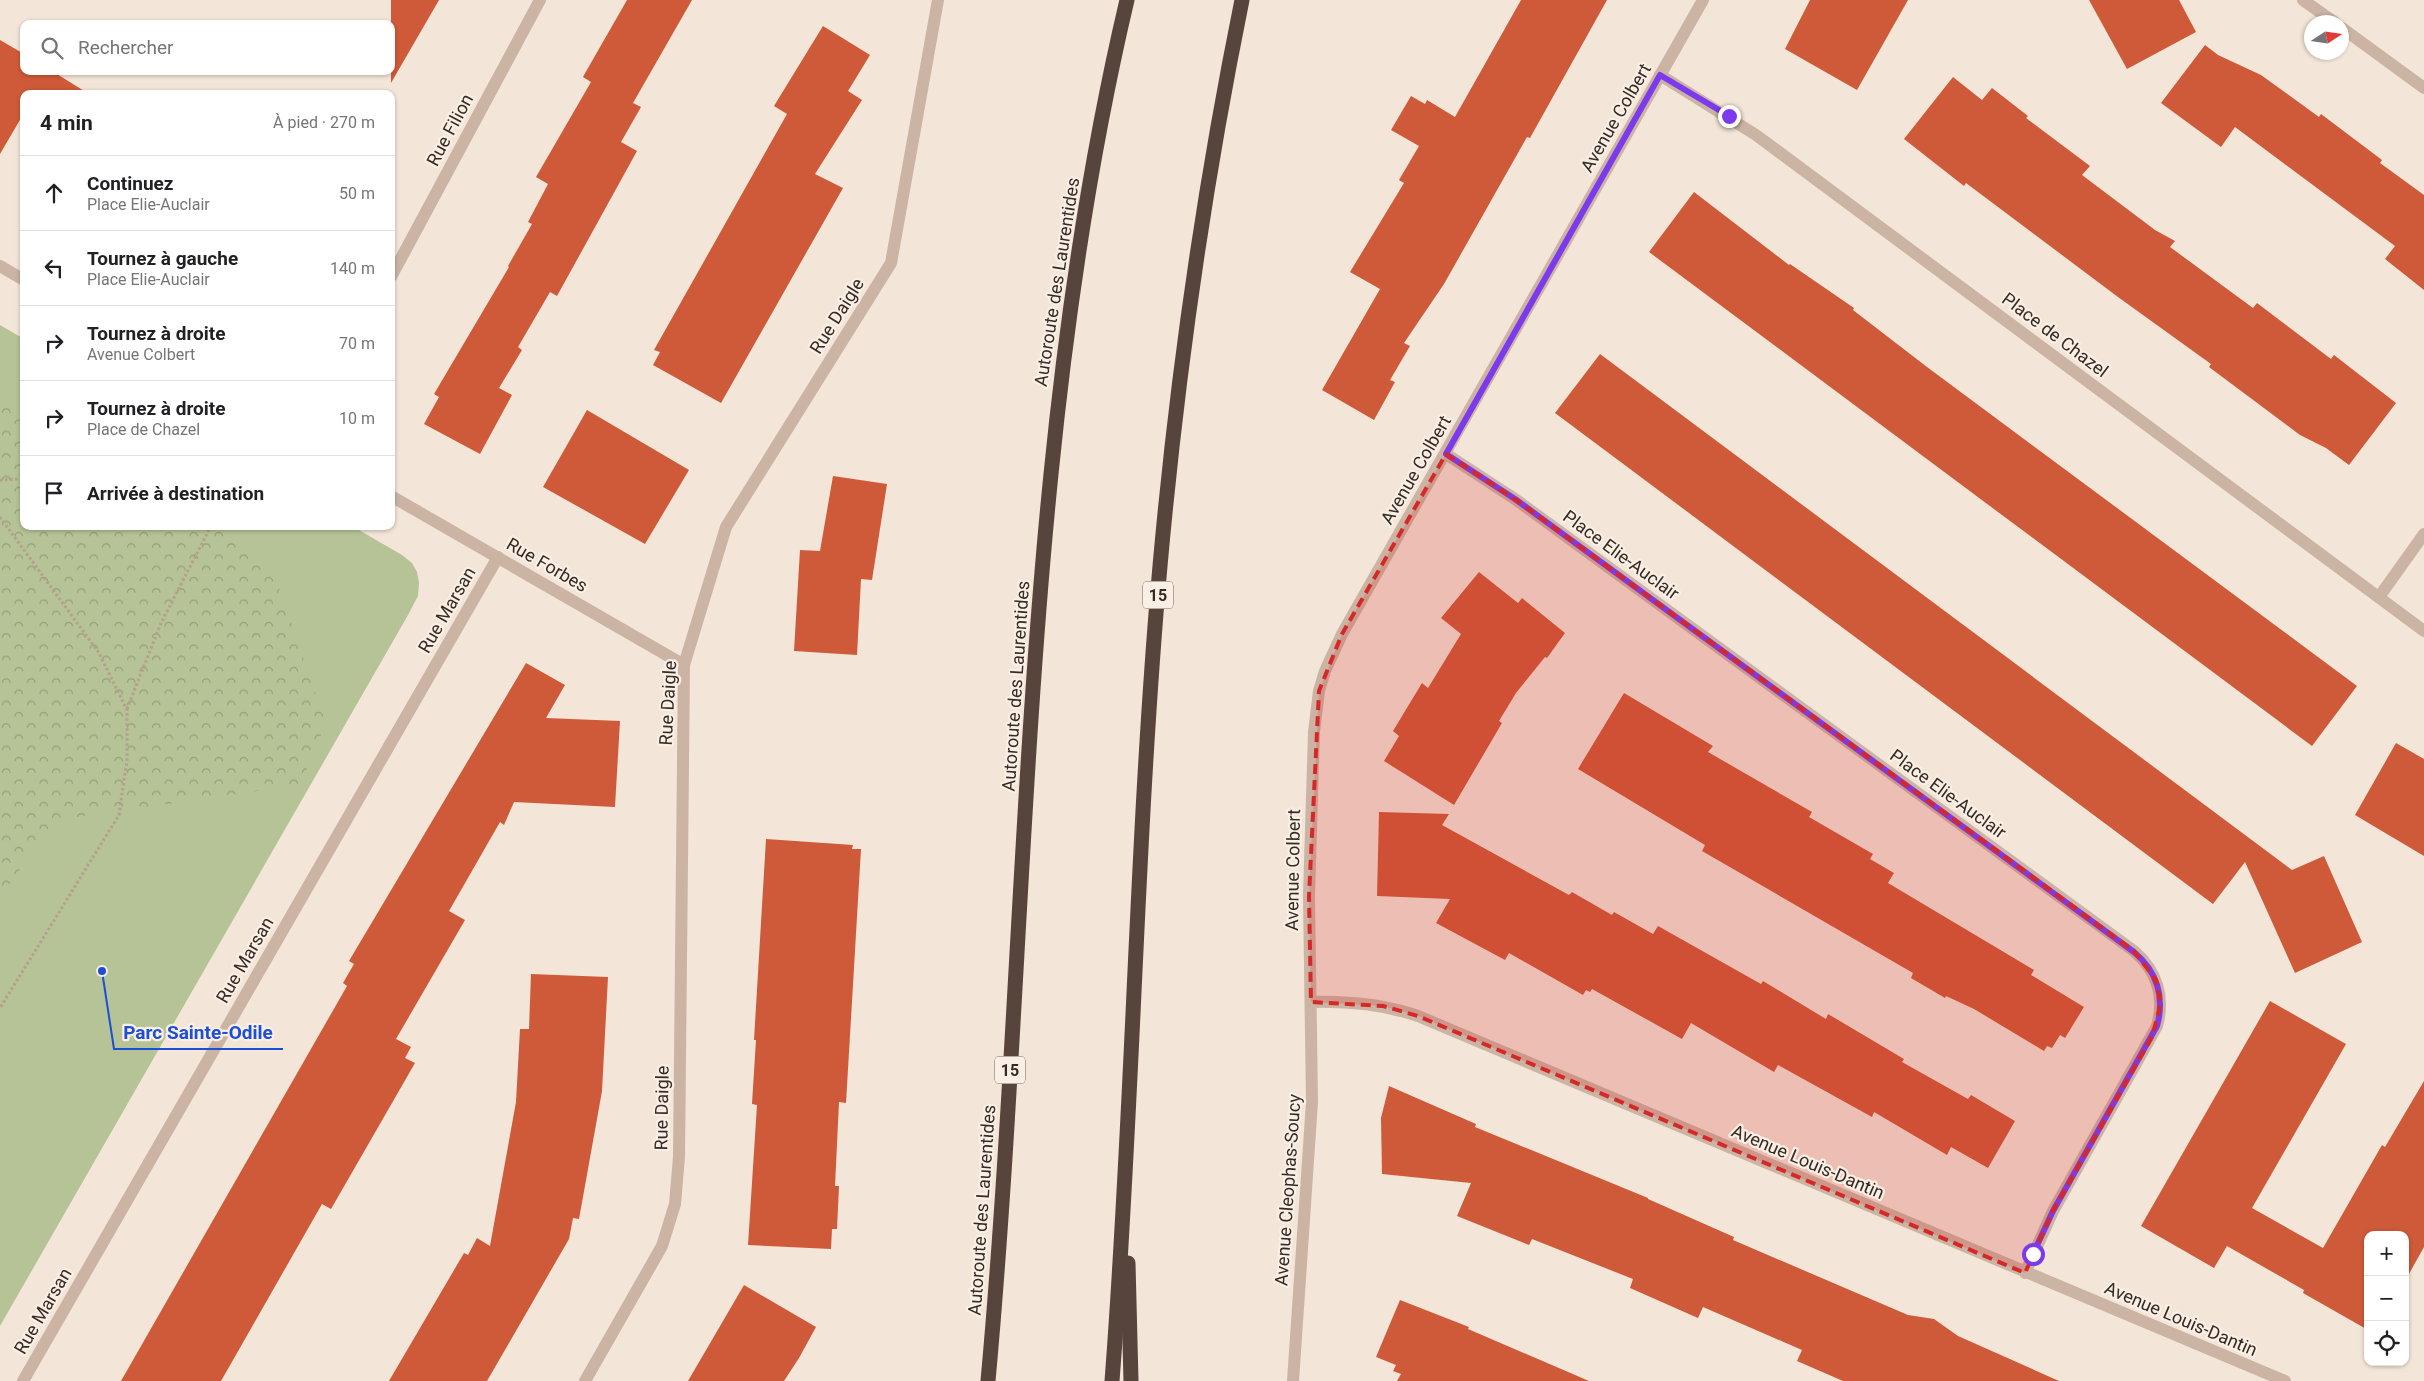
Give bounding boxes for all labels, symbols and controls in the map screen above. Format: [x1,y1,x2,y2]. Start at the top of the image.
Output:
north arrow [2304,15,2349,60]
search box [20,20,395,75]
icon: search [38,34,66,62]
text: Rechercher [78,36,173,59]
street label: Avenue Colbert [1576,60,1655,176]
street label: Rue Filion [422,90,477,169]
route end [1718,105,1741,128]
text: 4 min [40,111,93,135]
text: À pied · 270 m [273,113,375,132]
text: Continuez [87,172,173,195]
street label: Autoroute des Laurentides [1030,176,1083,388]
icon: ahead [40,179,68,207]
text: 50 m [339,184,375,203]
text: Place Elie-Auclair [87,195,210,214]
text: Tournez à gauche [87,247,238,270]
icon: left [40,254,68,282]
text: 140 m [330,259,375,278]
text: Place Elie-Auclair [87,270,210,289]
street label: Rue Daigle [805,274,868,357]
street label: Place de Chazel [1998,288,2112,381]
text: Tournez à droite [87,322,226,345]
icon: right [40,329,68,357]
text: 70 m [339,334,375,353]
text: Avenue Colbert [87,345,195,364]
text: Tournez à droite [87,397,226,420]
icon: right [40,404,68,432]
text: 10 m [339,409,375,428]
street label: Avenue Colbert [1376,412,1455,528]
text: Place de Chazel [87,420,200,439]
icon: arrive [40,479,68,507]
text: Arrivée à destination [87,482,264,505]
street label: Place Elie-Auclair [1559,506,1683,604]
street label: Rue Forbes [503,533,592,596]
street label: Rue Marsan [414,563,480,656]
street label: Autoroute des Laurentides [998,580,1033,792]
road number: 15 [1143,582,1173,608]
street label: Rue Daigle [655,660,680,746]
street label: Place Elie-Auclair [1886,745,2010,843]
street label: Avenue Colbert [1281,809,1304,931]
street label: Rue Marsan [212,913,278,1006]
callout: Parc Sainte-Odile [114,1015,283,1049]
text: Parc Sainte-Odile [123,1021,273,1044]
road number: 15 [995,1056,1025,1084]
street label: Rue Daigle [650,1065,673,1151]
street label: Avenue Cleophas-Soucy [1270,1093,1305,1287]
street label: Autoroute des Laurentides [964,1104,999,1316]
street label: Avenue Louis-Dantin [1729,1120,1888,1203]
map controls [2364,1231,2409,1366]
button: + [2364,1231,2409,1276]
route start [2022,1243,2045,1266]
street label: Rue Marsan [10,1264,76,1357]
button: − [2364,1276,2409,1321]
street label: Avenue Louis-Dantin [2102,1277,2261,1360]
button: locate [2364,1321,2409,1366]

